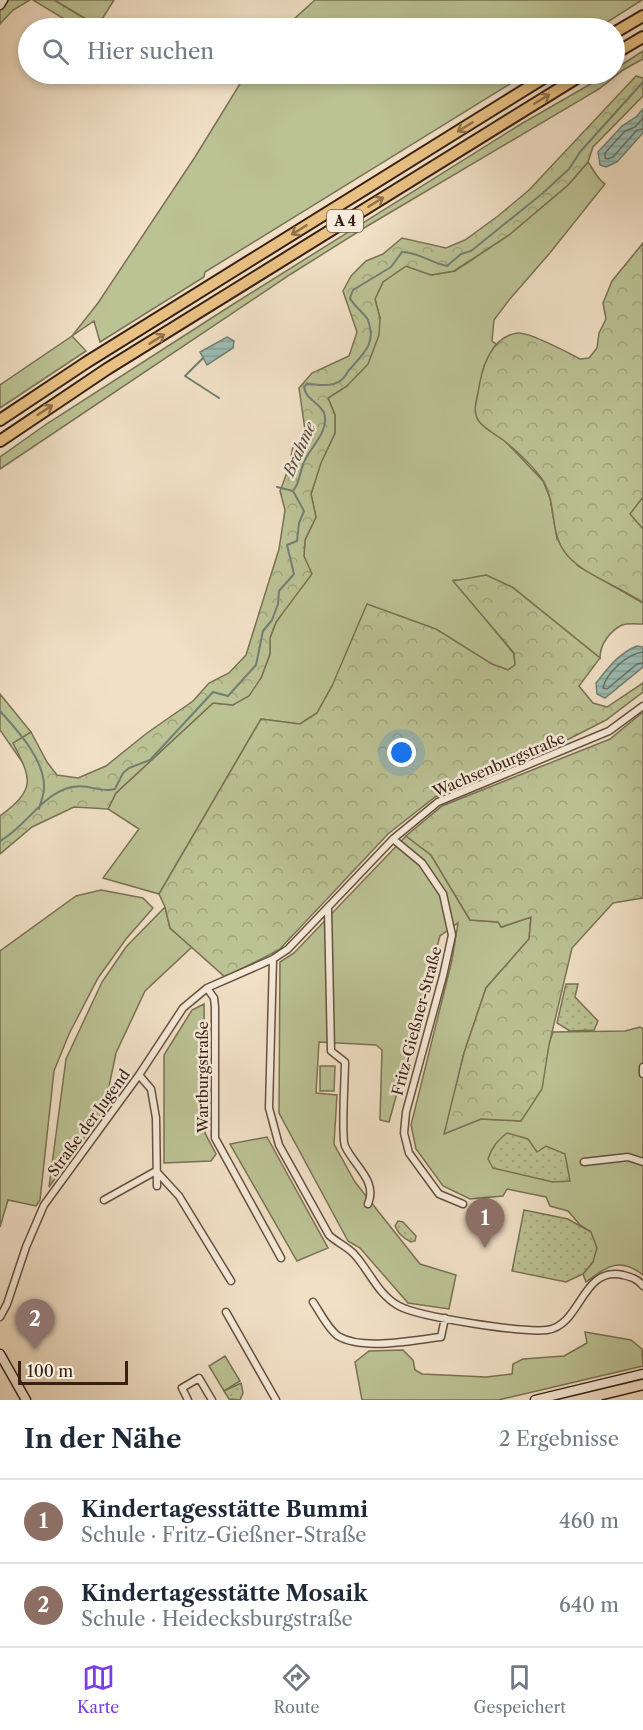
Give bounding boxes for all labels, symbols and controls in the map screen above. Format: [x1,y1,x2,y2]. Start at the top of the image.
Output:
search box [18,18,625,84]
icon: search [39,35,72,68]
text: Hier suchen [87,38,214,65]
one-way arrow [533,93,550,105]
one-way arrow [457,121,474,133]
one-way arrow [367,196,384,208]
road number: A 4 [327,210,363,232]
one-way arrow [291,224,308,236]
one-way arrow [148,333,165,345]
one-way arrow [36,404,53,417]
water label: Brahme [277,418,320,481]
street label: Wachsenburgstraße [429,728,568,801]
your location [387,738,416,767]
street label: Fritz-Gießner-Straße [387,944,446,1098]
street label: Wartburgstraße [193,1021,212,1134]
street label: Straße der Jugend [43,1065,134,1180]
pin: 1 [466,1198,504,1248]
pin: 2 [15,1300,54,1349]
scale bar [18,1358,128,1386]
text: 100 m [27,1361,73,1381]
text: In der Nähe [24,1423,181,1455]
text: 2 Ergebnisse [499,1427,619,1451]
text: Kindertagesstätte Bummi [81,1496,368,1523]
text: 1 [39,1509,48,1533]
text: 460 m [559,1509,619,1533]
text: Schule · Fritz-Gießner-Straße [81,1523,367,1547]
text: Kindertagesstätte Mosaik [81,1580,368,1607]
text: 2 [38,1593,49,1617]
text: 640 m [559,1593,619,1617]
text: Schule · Heidecksburgstraße [81,1607,353,1631]
tab: Karte [77,1661,119,1717]
tab: Route [274,1661,319,1717]
tab: Gespeichert [474,1661,566,1717]

